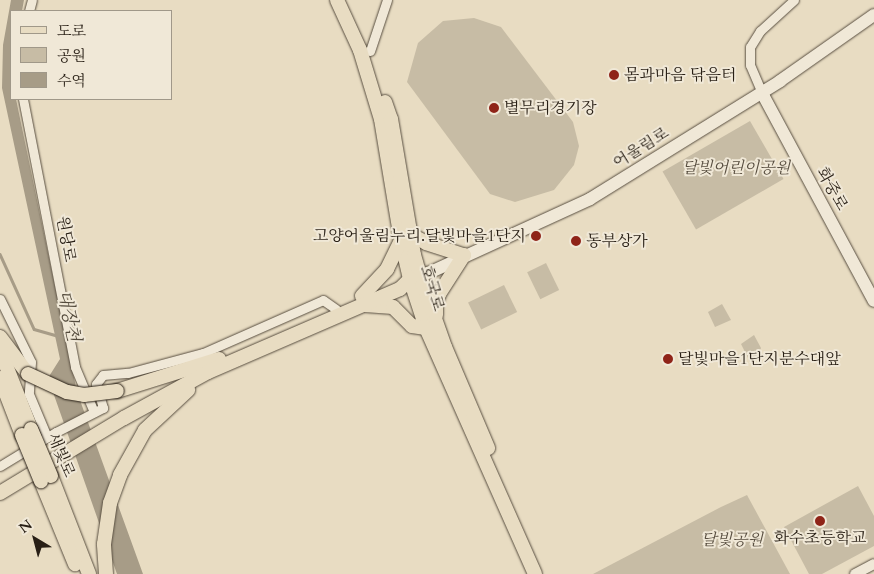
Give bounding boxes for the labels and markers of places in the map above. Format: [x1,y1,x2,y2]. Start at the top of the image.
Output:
place label: 몸과마음 닦음터 [624,65,736,85]
marker: 몸과마음 닦음터 [608,69,620,81]
place label: 별무리경기장 [504,98,597,118]
marker: 별무리경기장 [488,102,500,114]
place label: 고양어울림누리.달빛마을1단지 [313,226,526,246]
marker: 고양어울림누리.달빛마을1단지 [530,230,542,242]
place label: 동부상가 [586,231,648,251]
marker: 동부상가 [570,235,582,247]
place label: 달빛마을1단지분수대앞 [678,349,841,369]
marker: 달빛마을1단지분수대앞 [662,353,674,365]
marker: 화수초등학교 [814,515,826,527]
place label: 화수초등학교 [774,528,866,548]

